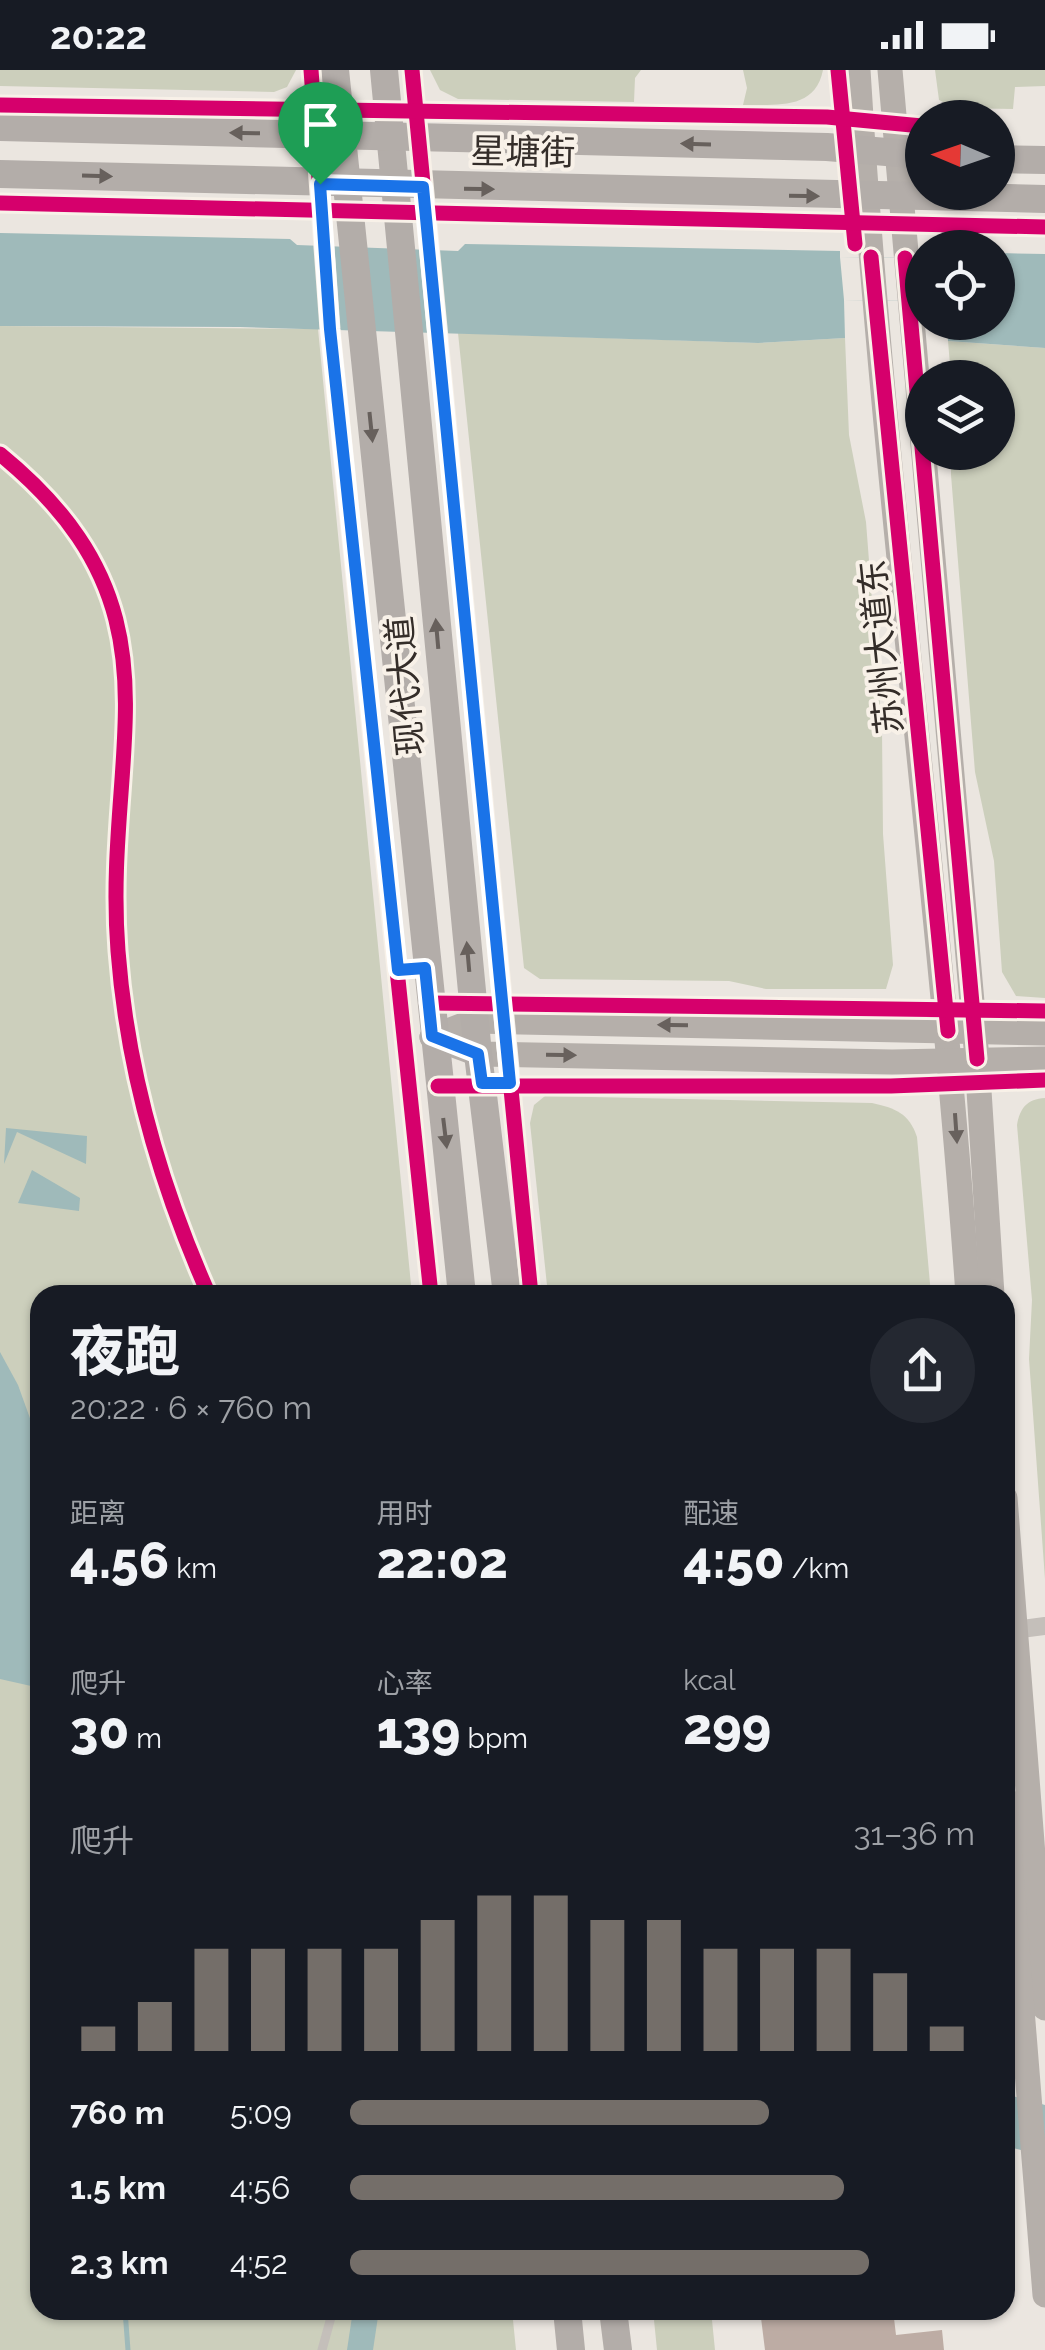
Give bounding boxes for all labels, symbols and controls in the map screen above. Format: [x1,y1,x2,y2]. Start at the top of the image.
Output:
text: 20:22 [50,13,147,58]
pin [278,82,363,185]
icon: arrive [293,97,348,152]
north arrow [905,100,1015,210]
map controls [905,100,1015,470]
one-way arrow [228,124,260,140]
street label: 星塘街 [470,130,576,173]
one-way arrow [679,135,711,151]
one-way arrow [82,168,114,184]
one-way arrow [464,181,496,197]
one-way arrow [789,188,821,204]
button: locate [905,230,1015,340]
button: layers [905,360,1015,470]
one-way arrow [364,412,380,444]
street label: 苏州大道东 [851,558,910,736]
street label: 现代大道 [378,615,431,758]
one-way arrow [429,617,445,649]
one-way arrow [460,941,476,972]
one-way arrow [657,1017,689,1033]
one-way arrow [546,1047,578,1063]
one-way arrow [948,1113,964,1145]
one-way arrow [437,1118,453,1150]
button: share [870,1318,975,1423]
text: 夜跑 [70,1319,180,1384]
text: 20:22 · 6 × 760 m [70,1389,312,1426]
text: 距离 [70,1497,126,1530]
text: 用时 [377,1497,433,1530]
text: 配速 [683,1497,739,1530]
text: 4.56 [70,1531,169,1590]
text: 22:02 [377,1531,508,1590]
text: 4:50 [683,1531,785,1590]
text: km [169,1552,217,1585]
text: /km [785,1552,849,1585]
text: kcal [683,1664,736,1697]
text: 爬升 [70,1667,126,1700]
text: 心率 [377,1667,433,1700]
text: 299 [683,1697,771,1756]
text: 30 [70,1701,129,1760]
text: 139 [377,1701,460,1760]
text: m [129,1722,162,1755]
text: bpm [460,1722,528,1755]
text: 31–36 m [854,1815,975,1852]
text: 爬升 [70,1822,134,1859]
text: 760 m [70,2094,165,2131]
text: 5:09 [230,2094,292,2131]
text: 1.5 km [70,2169,166,2206]
text: 4:56 [230,2169,290,2206]
text: 2.3 km [70,2244,168,2281]
text: 4:52 [230,2244,288,2281]

